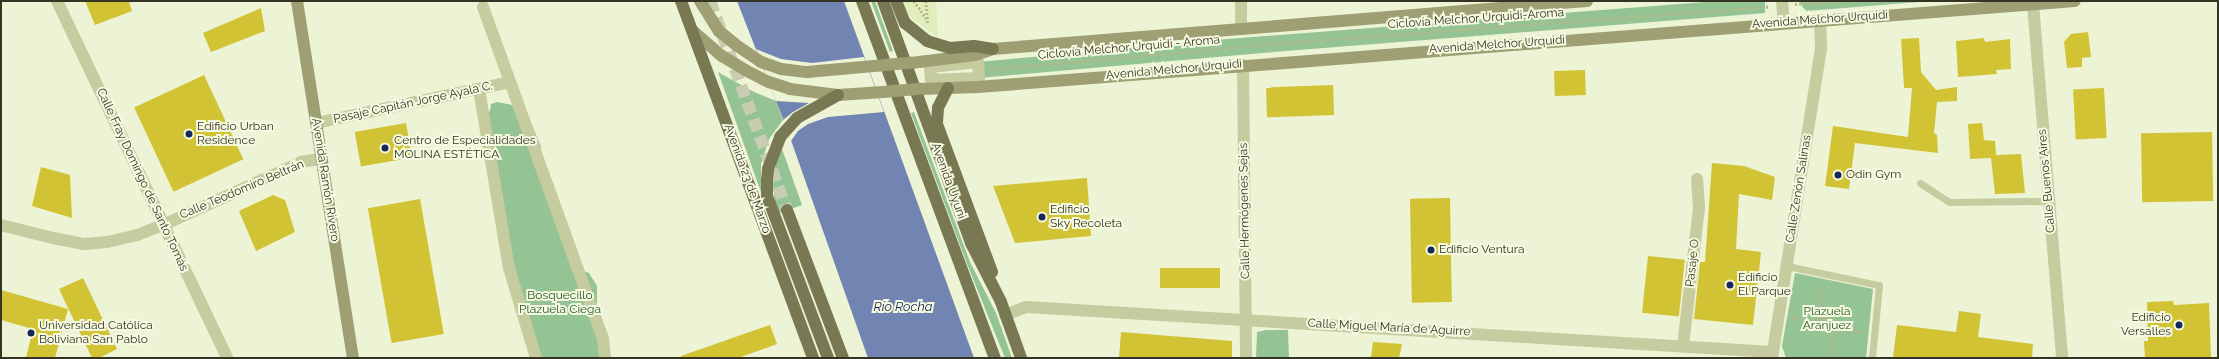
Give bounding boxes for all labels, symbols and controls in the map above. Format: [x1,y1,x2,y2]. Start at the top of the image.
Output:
street label: Ciclovía Melchor Urquidi-Aroma [1387,6,1565,32]
street label: Avenida Melchor Urquidi [1751,8,1889,32]
street label: Ciclovía Melchor Urquidi - Aroma [1037,33,1221,63]
street label: Avenida Melchor Urquidi [1428,33,1566,57]
street label: Avenida Melchor Urquidi [1105,57,1243,83]
street label: Pasaje Capitán Jorge Ayala C. [332,79,494,127]
street label: Calle Fray Domingo de Santo Tomás [93,86,191,274]
street label: Avenida Ramón Rivero [308,117,342,243]
place label: Edificio Urban Residence [197,120,274,148]
street label: Avenida 23 de Marzo [721,122,773,236]
street label: Calle Buenos Aires [2035,128,2059,234]
marker: Edificio Urban Residence [184,129,194,139]
place label: Centro de Especialidades MOLINA ESTÉTICA [394,134,535,162]
street label: Calle Zenón Salinas [1783,134,1815,244]
street label: Avenida Uyuni [928,141,968,221]
marker: Centro de Especialidades MOLINA ESTÉTICA [379,142,391,154]
street label: Calle Hermógenes Sejas [1237,143,1253,279]
street label: Calle Teodomiro Beltrán [177,157,307,223]
place label: Odin Gym [1846,168,1901,182]
marker: Odin Gym [1833,170,1843,180]
place label: Edificio Sky Recoleta [1050,203,1122,231]
marker: Edificio Sky Recoleta [1037,212,1047,222]
street label: Pasaje O [1683,238,1703,288]
place label: Edificio Ventura [1439,243,1525,257]
marker: Edificio Ventura [1426,245,1436,255]
place label: Edificio El Parque [1738,271,1791,299]
marker: Edificio El Parque [1725,280,1735,290]
park label: Bosquecillo Plazuela Ciega [519,289,601,317]
water label: Río Rocha [874,299,932,315]
park label: Plazuela Aranjuez [1803,305,1851,333]
place label: Edificio Versalles [2121,311,2171,339]
street label: Calle Miguel María de Aguirre [1307,317,1471,339]
place label: Universidad Católica Boliviana San Pablo [39,319,153,347]
marker: Edificio Versalles [2174,320,2184,330]
marker: Universidad Católica Boliviana San Pablo [26,328,36,338]

